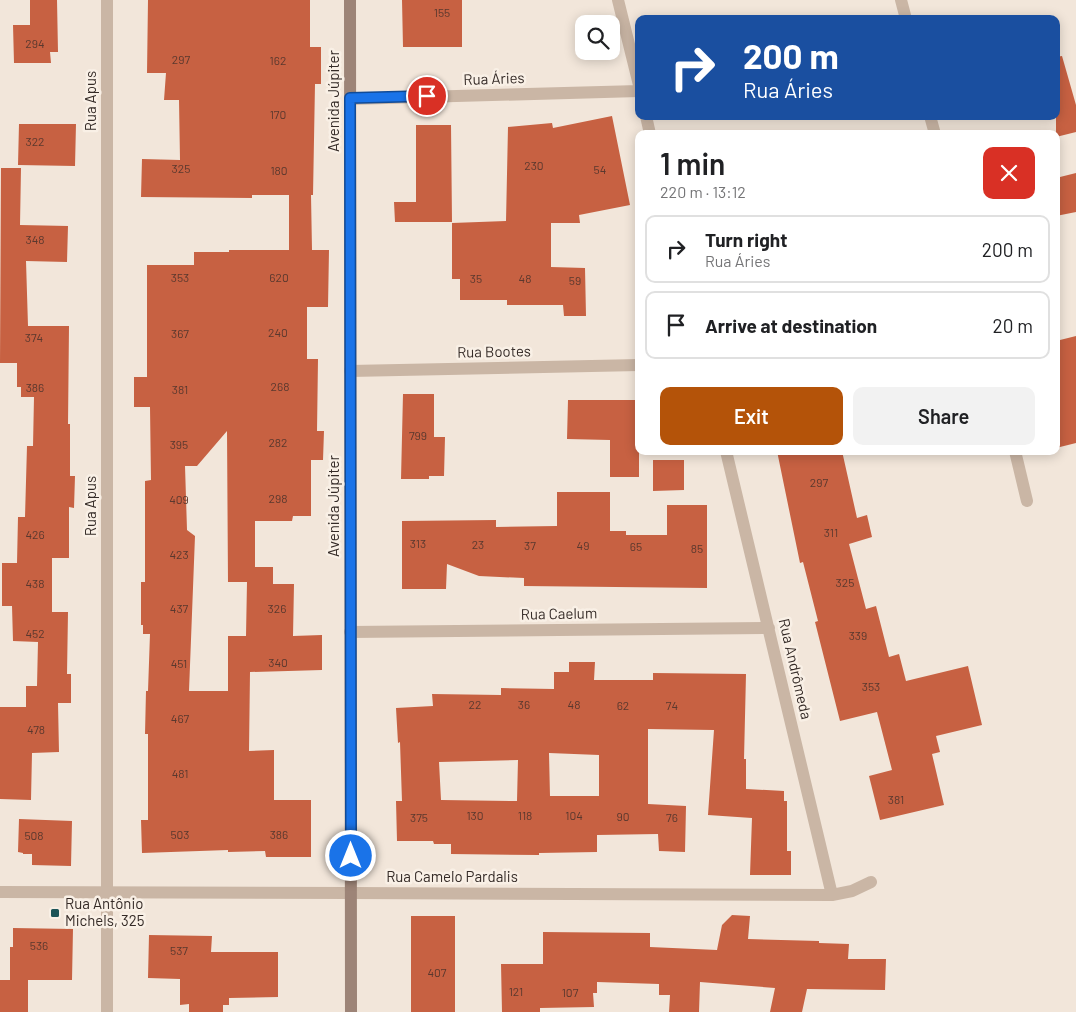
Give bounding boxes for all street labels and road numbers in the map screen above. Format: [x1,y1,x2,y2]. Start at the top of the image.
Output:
street label: Avenida Júpiter [324,50,342,152]
street label: Rua Áries [463,68,525,88]
street label: Rua Apus [81,71,99,131]
street label: Rua Bootes [457,341,531,361]
street label: Avenida Júpiter [324,455,342,557]
street label: Rua Apus [81,476,99,536]
street label: Rua Caelum [521,603,597,623]
street label: Rua Andrômeda [776,617,816,721]
street label: Rua Camelo Pardalis [386,867,518,885]

